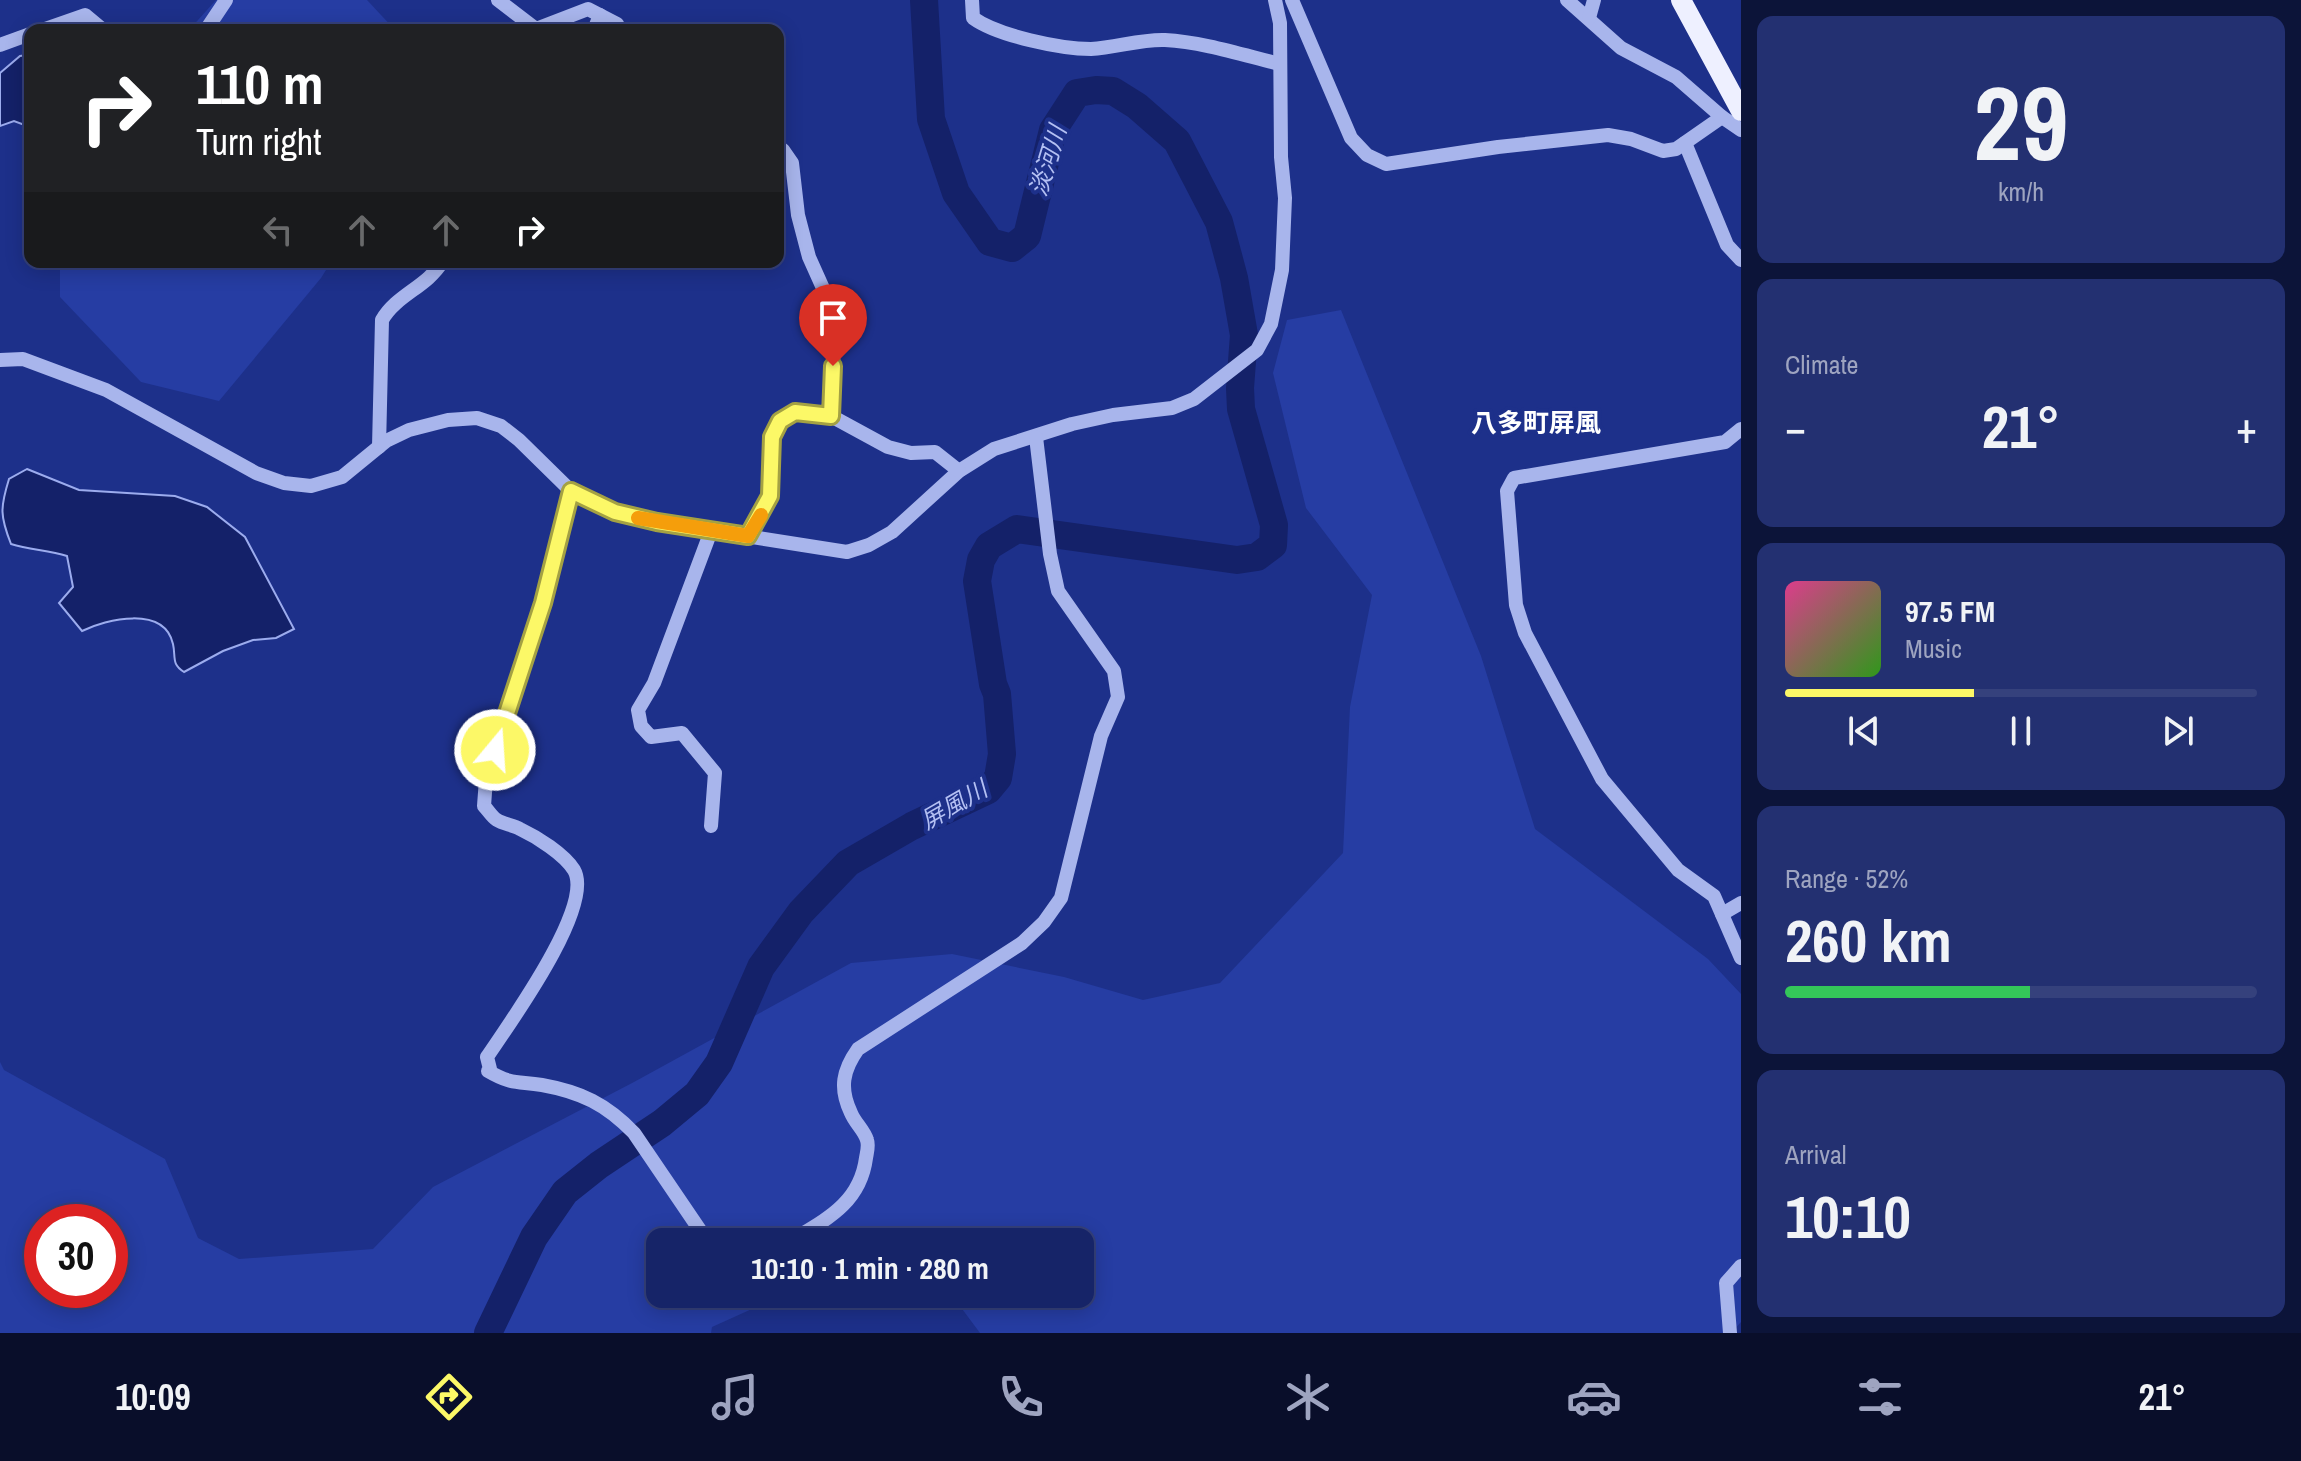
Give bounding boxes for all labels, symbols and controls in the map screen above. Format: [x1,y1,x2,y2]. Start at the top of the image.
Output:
text: 110 m [196,46,324,121]
text: 29 [1974,52,2068,192]
icon: right [64,56,168,160]
text: Turn right [196,118,321,166]
water label: 淡河川 [1021,119,1074,200]
text: km/h [1998,174,2044,209]
icon: left [256,208,300,252]
icon: ahead [340,208,384,252]
icon: ahead [424,208,468,252]
icon: right [508,208,552,252]
pin [799,284,867,366]
icon: arrive [811,296,855,340]
text: Climate [1785,347,1858,382]
text: 21° [1982,386,2060,467]
text: − [1785,397,1806,457]
text: + [2236,397,2257,457]
district label: 八多町屏風 [1471,405,1601,440]
text: 97.5 FM [1905,591,1995,631]
text: Music [1905,631,1962,666]
position arrow [453,708,537,792]
icon: previous [1842,709,1886,753]
icon: pause [1999,709,2043,753]
icon: next [2156,709,2200,753]
water label: 屏風川 [914,771,995,836]
text: Range · 52% [1785,861,1908,896]
text: 260 km [1785,900,1952,981]
text: Arrival [1785,1137,1847,1172]
text: 10:10 [1785,1176,1911,1257]
speed limit sign: 30 [24,1204,128,1308]
text: 10:10 · 1 min · 280 m [751,1248,989,1288]
icon: directions [421,1369,477,1425]
icon: music [707,1369,763,1425]
icon: phone [993,1369,1049,1425]
icon: climate [1280,1369,1336,1425]
icon: car [1566,1369,1622,1425]
icon: filters [1852,1369,1908,1425]
text: 10:09 [115,1373,191,1421]
text: 21° [2139,1373,2186,1421]

